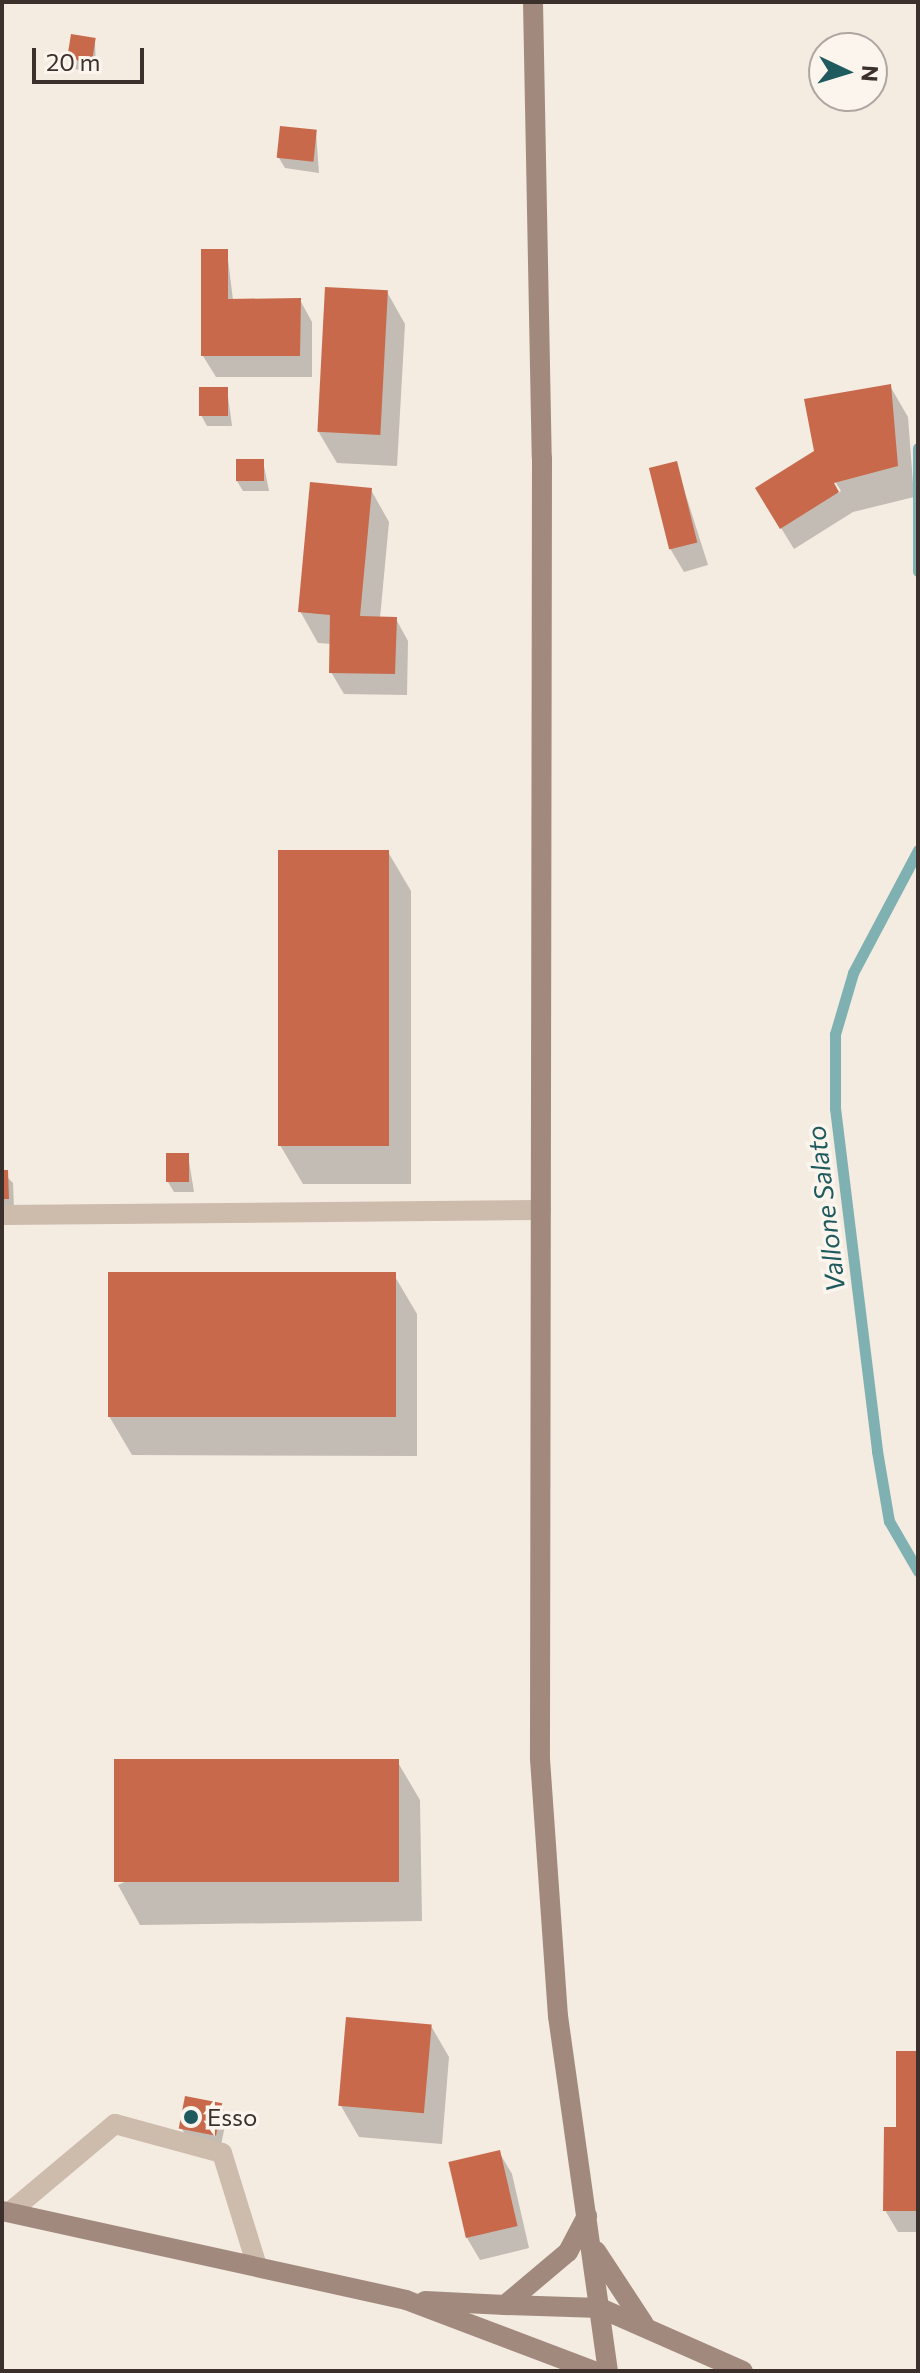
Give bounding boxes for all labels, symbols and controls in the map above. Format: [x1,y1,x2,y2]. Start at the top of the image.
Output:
scale bar [36,32,148,82]
north arrow [808,32,888,112]
text: 20 m [46,47,100,76]
text: N [856,64,884,83]
water label: Vallone Salato [799,1124,851,1294]
place label: Esso [207,2103,257,2131]
marker: Esso [182,2108,200,2126]

